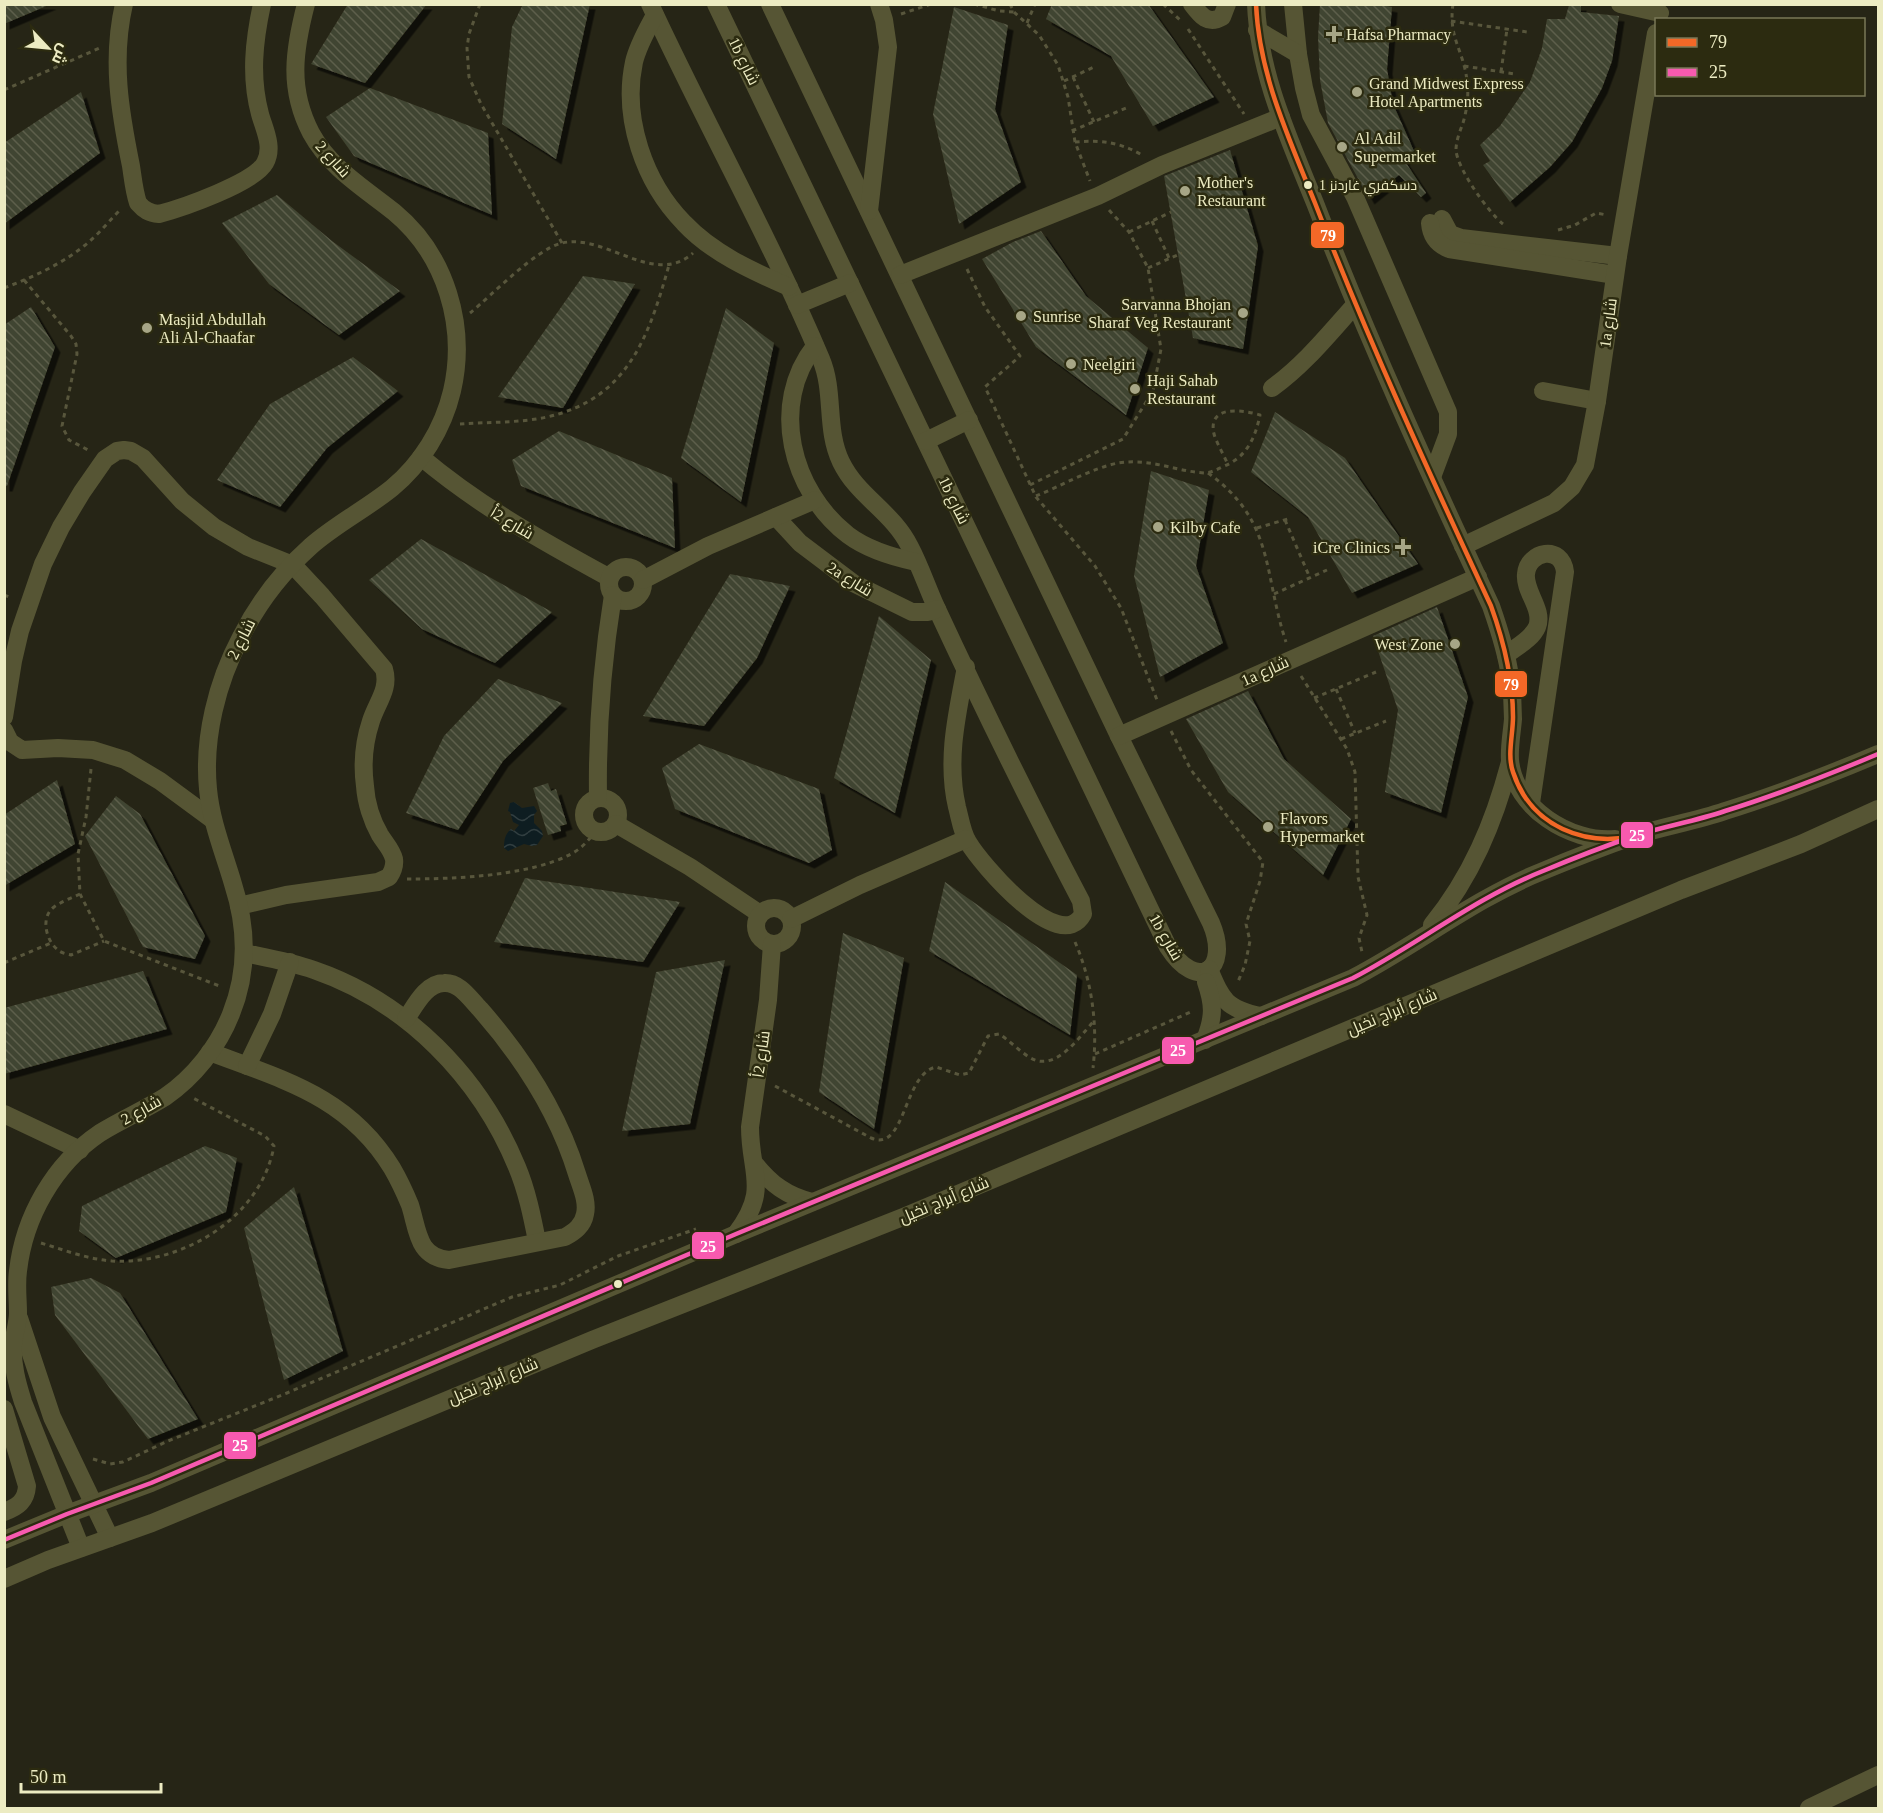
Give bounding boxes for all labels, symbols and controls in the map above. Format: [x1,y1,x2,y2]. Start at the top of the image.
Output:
north arrow [18,18,78,78]
legend [1655,18,1865,96]
place label: Hafsa Pharmacy [1346,26,1451,44]
marker: Hafsa Pharmacy [1327,27,1341,41]
text: 79 [1709,32,1727,52]
street label: 1b شارع [722,34,763,89]
text: ش [48,41,73,67]
text: 25 [1709,62,1727,82]
place label: Grand Midwest Express Hotel Apartments [1369,75,1524,111]
marker: Grand Midwest Express Hotel Apartments [1350,85,1364,99]
place label: Al Adil Supermarket [1354,130,1436,166]
street label: شارع 2 [310,137,354,183]
marker: Al Adil Supermarket [1335,140,1349,154]
place label: Mother's Restaurant [1197,174,1266,209]
place label: دسكفري غاردنز 1 [1319,178,1417,197]
marker: دسكفري غاردنز 1 [1302,179,1314,191]
marker: Mother's Restaurant [1178,184,1192,198]
line badge: 79 [1310,221,1345,249]
text: 79 [1320,227,1336,244]
place label: Sarvanna Bhojan Sharaf Veg Restaurant [1088,296,1232,332]
street label: 1a شارع [1596,297,1623,349]
marker: Sarvanna Bhojan Sharaf Veg Restaurant [1236,306,1250,320]
place label: Sunrise [1033,308,1081,325]
marker: Sunrise [1014,309,1028,323]
place label: Masjid Abdullah Ali Al-Chaafar [159,311,266,346]
marker: Masjid Abdullah Ali Al-Chaafar [140,321,154,335]
place label: Neelgiri [1083,356,1136,374]
marker: Neelgiri [1064,357,1078,371]
place label: Haji Sahab Restaurant [1147,372,1218,407]
marker: Haji Sahab Restaurant [1128,382,1142,396]
street label: 1b شارع [932,473,973,528]
street label: شارع 2أ [486,503,537,545]
place label: Kilby Cafe [1170,519,1241,537]
marker: Kilby Cafe [1151,520,1165,534]
marker: iCre Clinics [1394,538,1412,556]
place label: iCre Clinics [1313,539,1390,556]
street label: 2a شارع [823,559,876,602]
street label: شارع 2 [224,616,261,663]
place label: West Zone [1375,636,1443,653]
marker: West Zone [1448,637,1462,651]
street label: 1a شارع [1239,653,1293,692]
line badge: 79 [1494,670,1528,698]
text: 79 [1503,676,1519,693]
place label: Flavors Hypermarket [1280,810,1365,846]
marker: Flavors Hypermarket [1261,820,1275,834]
line badge: 25 [1620,821,1654,849]
text: 25 [1629,827,1645,844]
street label: 1b شارع [1143,911,1186,965]
street label: شارع أبراج نخيل [1344,985,1441,1041]
street label: شارع 2أ [748,1029,776,1079]
line badge: 25 [1161,1036,1195,1065]
text: 25 [1170,1042,1186,1059]
street label: شارع 2 [118,1092,165,1130]
street label: شارع أبراج نخيل [896,1173,993,1229]
line badge: 25 [691,1231,725,1260]
text: 25 [700,1238,716,1255]
unlabelled marker [612,1278,624,1290]
street label: شارع أبراج نخيل [445,1354,542,1410]
line badge: 25 [223,1431,257,1460]
text: 25 [232,1437,248,1454]
scale bar [21,1756,160,1794]
text: 50 m [30,1767,67,1787]

